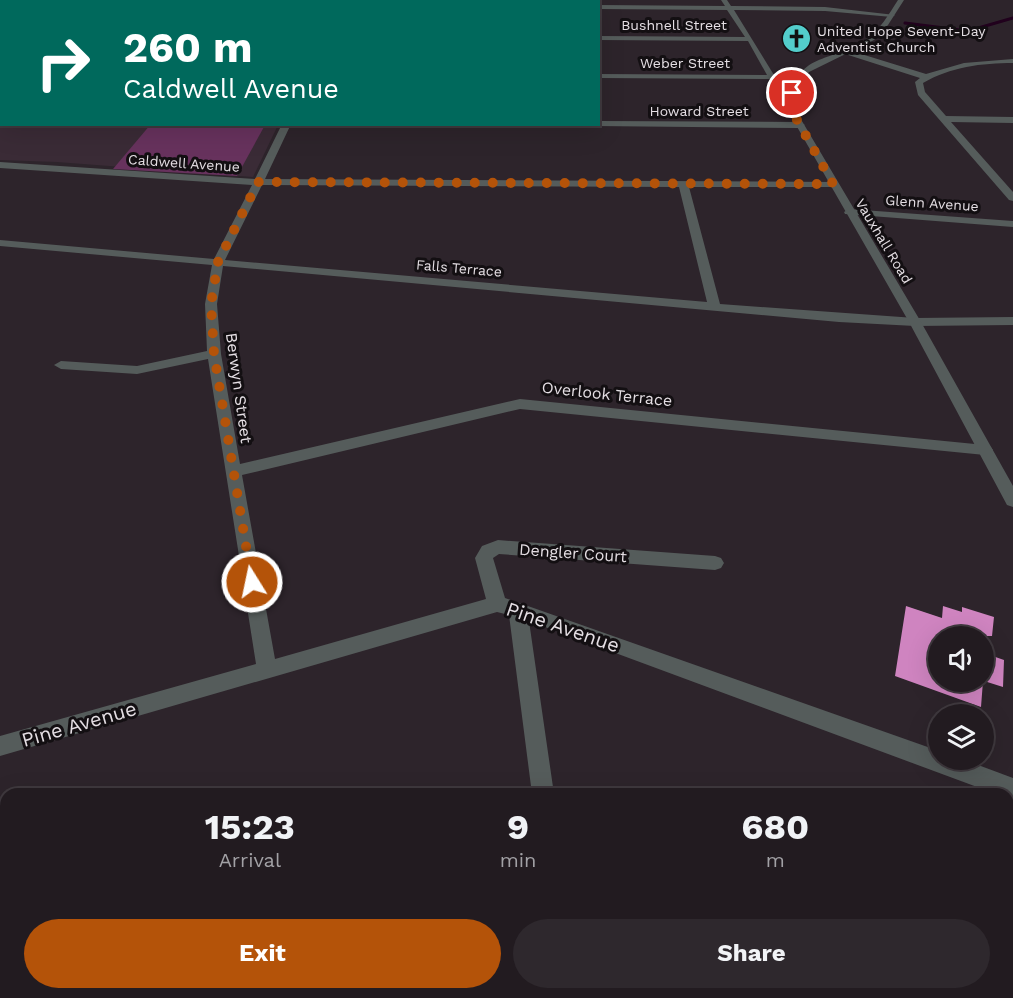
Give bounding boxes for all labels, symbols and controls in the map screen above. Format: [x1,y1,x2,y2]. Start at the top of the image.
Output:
street label: Bushnell Street [621,17,727,33]
text: 260 m [123,23,253,72]
church icon: United Hope Sevent-Day Adventist Church [780,23,812,55]
place label: United Hope Sevent-Day Adventist Church [817,23,986,55]
icon: right [24,24,102,102]
street label: Weber Street [640,55,730,71]
pin [766,67,817,118]
text: Caldwell Avenue [123,73,339,105]
icon: arrive [775,76,808,109]
street label: Howard Street [650,103,749,119]
street label: Caldwell Avenue [128,151,240,175]
street label: Glenn Avenue [885,192,979,214]
street label: Vauxhall Road [852,196,916,286]
street label: Falls Terrace [415,256,503,280]
street label: Berwyn Street [222,332,256,445]
street label: Overlook Terrace [541,378,673,410]
street label: Dengler Court [518,540,628,566]
position arrow [220,550,284,614]
street label: Pine Avenue [503,596,623,658]
map controls [928,626,994,770]
button: sound [928,626,994,692]
street label: Pine Avenue [19,696,139,752]
button: layers [928,704,994,770]
text: 15:23 [205,806,295,848]
text: 9 [507,806,529,848]
text: 680 [741,806,809,848]
text: Arrival [219,848,281,872]
text: min [500,848,536,872]
text: m [766,848,785,872]
button: Exit [24,919,501,988]
button: Share [513,919,990,988]

